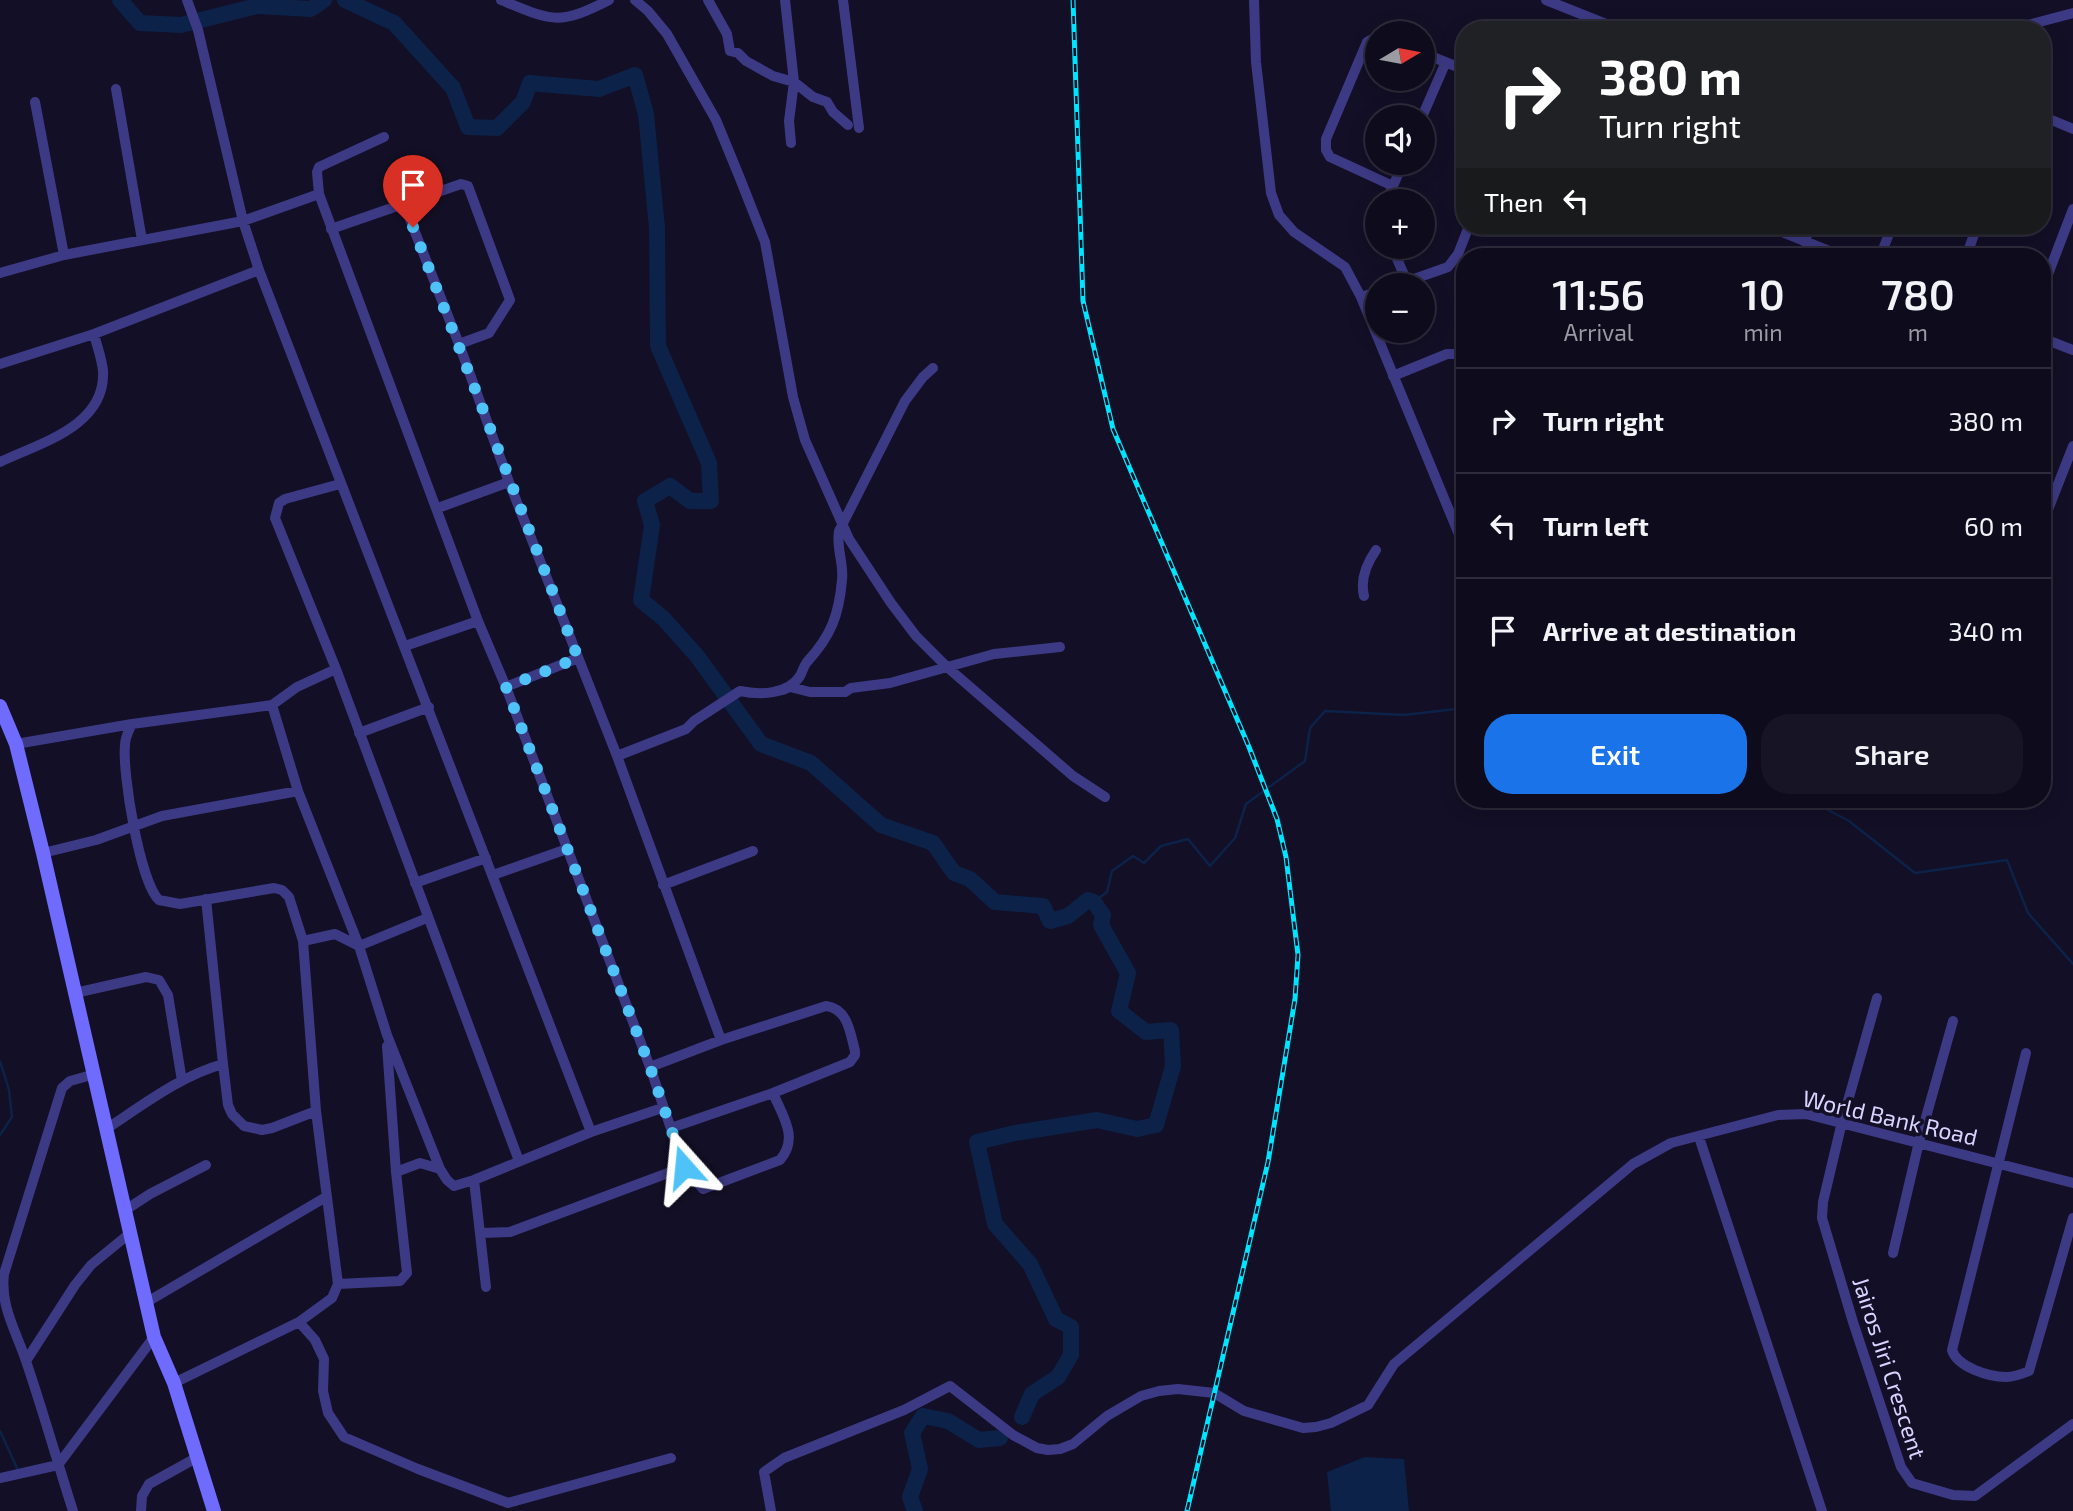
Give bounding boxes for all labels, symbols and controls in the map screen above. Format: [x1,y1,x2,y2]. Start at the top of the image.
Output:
north arrow [1365,21,1435,91]
map controls [1365,21,1435,343]
text: 380 m [1599,46,1742,105]
icon: right [1484,49,1575,140]
button: sound [1365,105,1435,175]
text: Turn right [1599,106,1741,144]
pin [383,155,443,227]
icon: arrive [394,166,432,204]
icon: left [1557,182,1595,220]
text: Then [1484,186,1543,217]
button: + [1365,189,1435,259]
text: 11:56 [1552,268,1645,318]
text: 10 [1741,268,1785,318]
text: 780 [1881,268,1955,318]
button: − [1365,273,1435,343]
text: Arrival [1564,318,1634,346]
text: min [1743,318,1783,346]
text: m [1908,318,1928,346]
icon: right [1484,402,1522,440]
text: Turn right [1543,405,1664,436]
text: 380 m [1949,405,2023,436]
icon: left [1484,507,1522,545]
text: Turn left [1543,510,1649,541]
text: 60 m [1964,510,2023,541]
icon: arrive [1484,612,1522,650]
text: Arrive at destination [1543,615,1796,646]
text: 340 m [1948,615,2023,646]
button: Exit [1484,714,1747,794]
button: Share [1761,714,2023,794]
street label: World Bank Road [1800,1083,1980,1151]
position arrow [647,1130,721,1204]
street label: Jairos Jiri Crescent [1847,1273,1933,1462]

